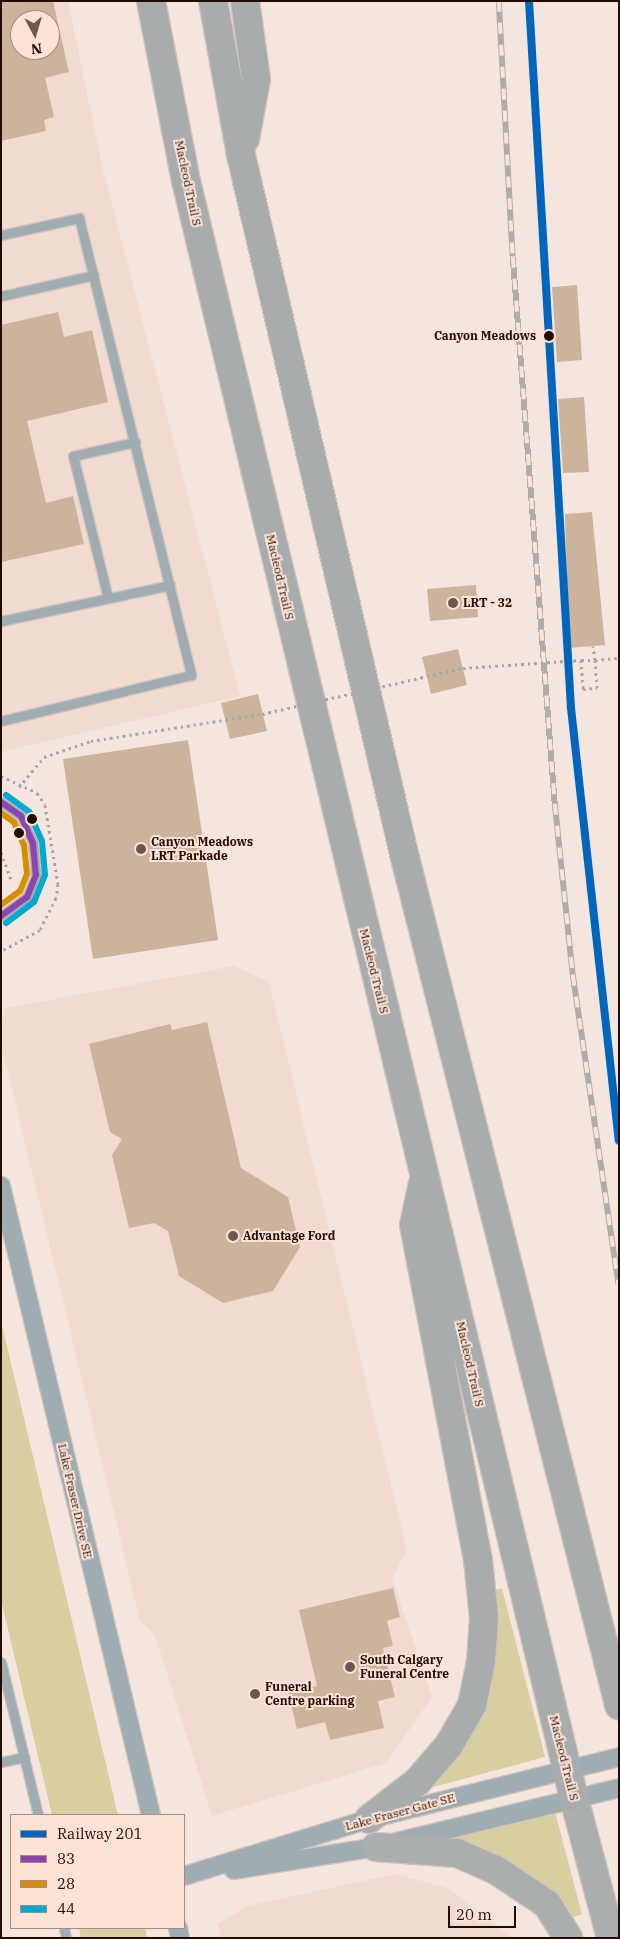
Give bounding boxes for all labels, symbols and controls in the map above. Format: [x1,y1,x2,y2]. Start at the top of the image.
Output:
north arrow [10,10,60,60]
text: N [30,39,43,58]
street label: Macleod Trail S [172,139,204,227]
marker: Canyon Meadows [540,327,558,345]
place label: Canyon Meadows [434,329,536,343]
street label: Macleod Trail S [263,533,297,621]
place label: LRT - 32 [463,596,512,610]
marker: LRT - 32 [447,597,459,609]
unlabelled marker [27,814,37,824]
unlabelled marker [14,828,24,838]
place label: Canyon Meadows LRT Parkade [151,835,253,863]
marker: Canyon Meadows LRT Parkade [135,843,147,855]
street label: Macleod Trail S [356,927,392,1015]
place label: Advantage Ford [243,1229,335,1243]
marker: Advantage Ford [227,1230,239,1242]
street label: Macleod Trail S [453,1320,487,1408]
street label: Lake Fraser Drive SE [55,1442,95,1560]
place label: South Calgary Funeral Centre [360,1653,449,1681]
marker: South Calgary Funeral Centre [344,1661,356,1673]
place label: Funeral Centre parking [265,1680,354,1708]
marker: Funeral Centre parking [249,1688,261,1700]
street label: Macleod Trail S [546,1714,582,1802]
street label: Lake Fraser Gate SE [344,1790,456,1834]
legend [10,1814,185,1929]
text: Railway 201 [57,1824,143,1843]
text: 83 [57,1849,75,1868]
text: 28 [57,1874,75,1893]
scale bar [450,1896,518,1928]
text: 44 [57,1899,75,1918]
text: 20 m [456,1905,492,1924]

